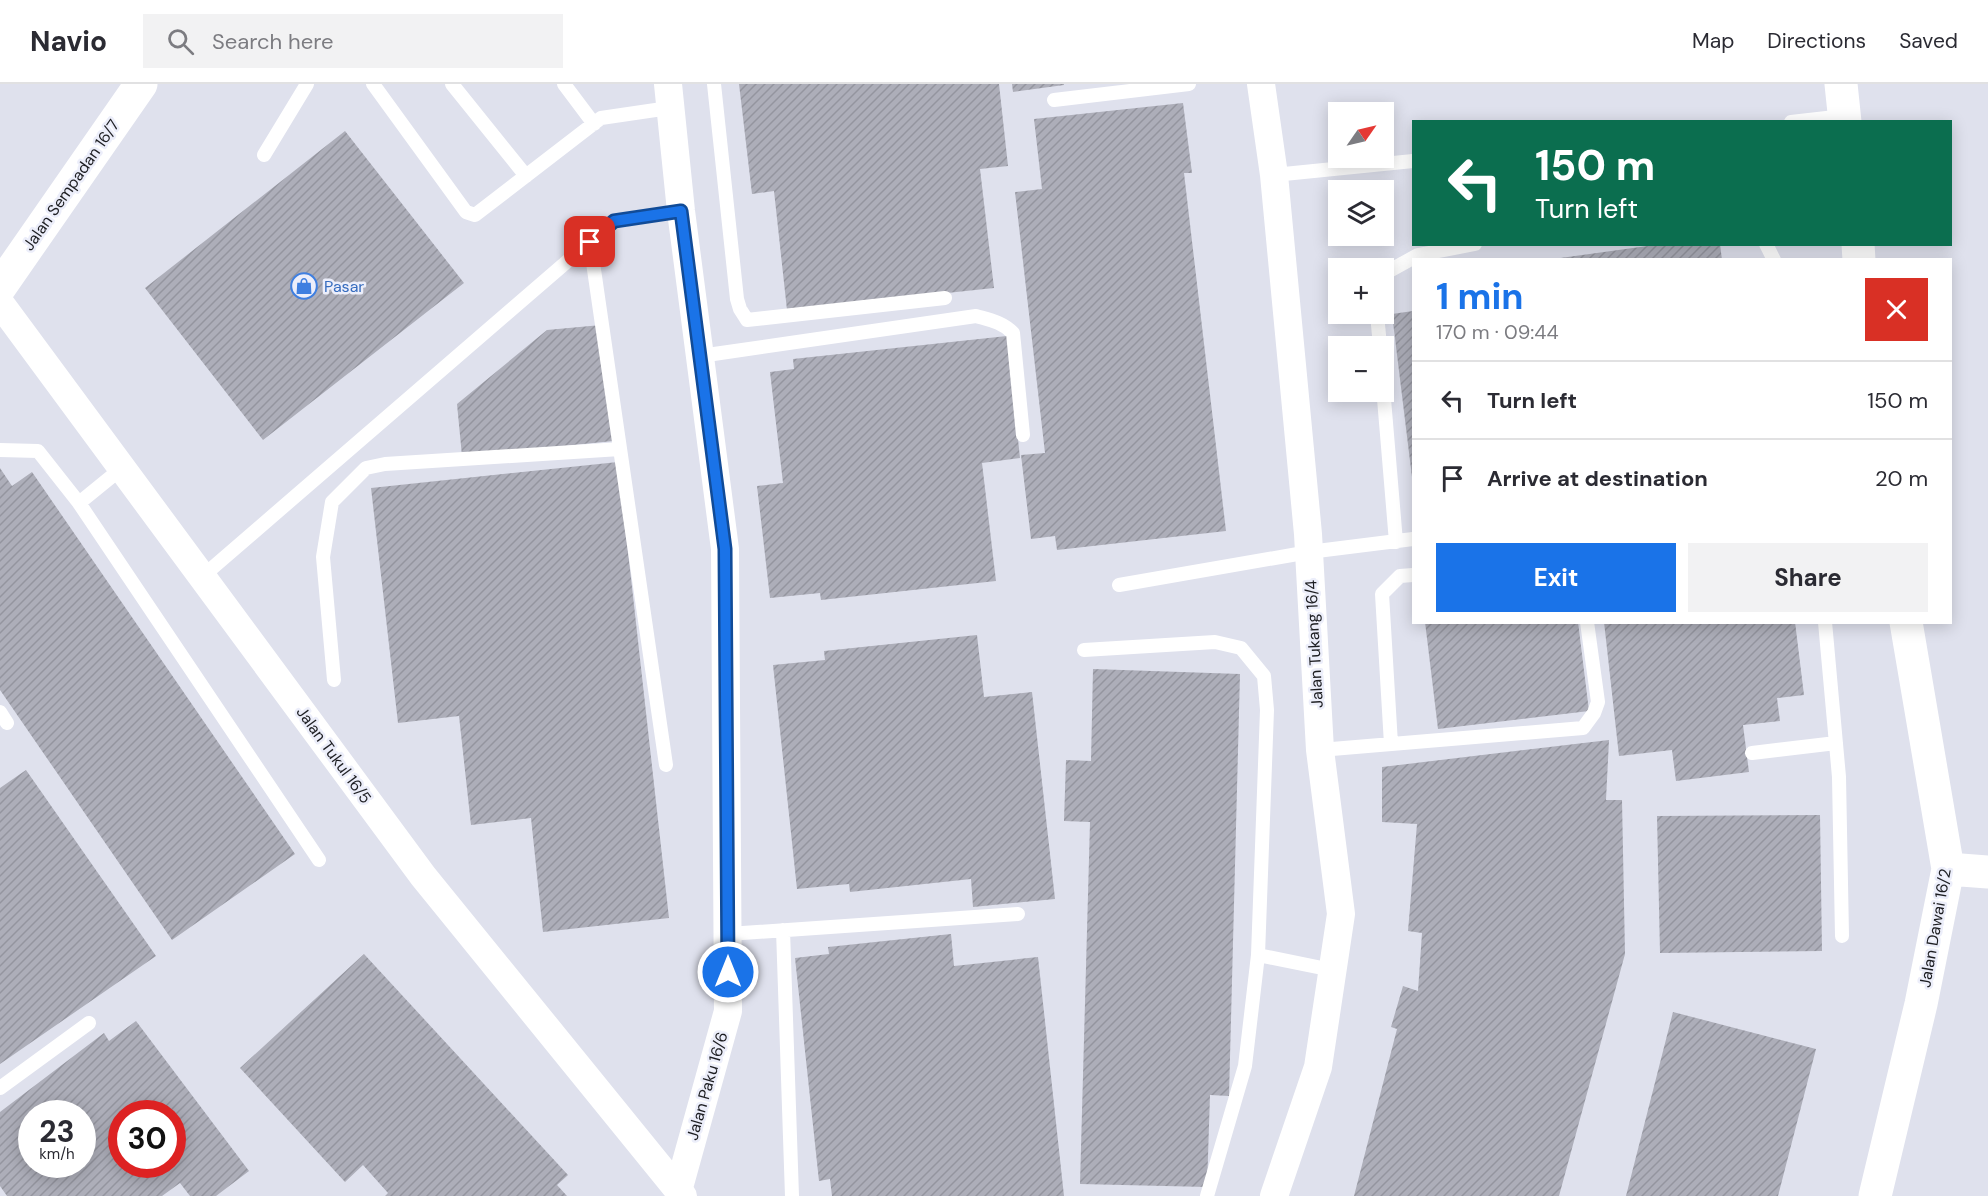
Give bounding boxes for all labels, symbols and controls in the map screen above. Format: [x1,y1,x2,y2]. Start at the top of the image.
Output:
search box [143,14,563,68]
text: Navio [30,23,107,60]
icon: search [164,25,197,58]
text: Search here [212,27,333,56]
text: Map [1692,27,1734,55]
text: Directions [1767,27,1866,55]
text: Saved [1899,27,1958,55]
north arrow [1328,102,1394,168]
map controls [1328,102,1394,402]
street label: Jalan Sempadan 16/7 [18,115,124,255]
text: 150 m [1535,138,1655,193]
icon: left [1436,144,1514,222]
button: layers [1328,180,1394,246]
text: Turn left [1535,191,1638,226]
pin [564,216,615,267]
icon: arrive [573,225,606,258]
button: + [1328,258,1394,324]
shop icon: Pasar [289,271,319,301]
text: 1 min [1436,273,1524,320]
place label: Pasar [324,276,364,297]
button: close [1865,278,1928,341]
text: 170 m · 09:44 [1436,319,1559,345]
button: − [1328,336,1394,402]
icon: left [1436,384,1469,417]
text: Turn left [1487,386,1577,415]
text: 150 m [1867,386,1928,415]
icon: arrive [1436,462,1469,495]
text: Arrive at destination [1487,464,1708,493]
text: 20 m [1875,464,1928,493]
button: Exit [1436,543,1676,612]
button: Share [1688,543,1928,612]
street label: Jalan Tukang 16/4 [1300,579,1328,709]
street label: Jalan Tukul 16/5 [292,702,376,808]
street label: Jalan Dawai 16/2 [1914,867,1956,989]
position arrow [696,940,760,1004]
street label: Jalan Paku 16/6 [681,1029,733,1143]
speed limit sign: 30 [108,1100,186,1178]
text: 23 [39,1112,75,1151]
text: km/h [39,1144,75,1164]

